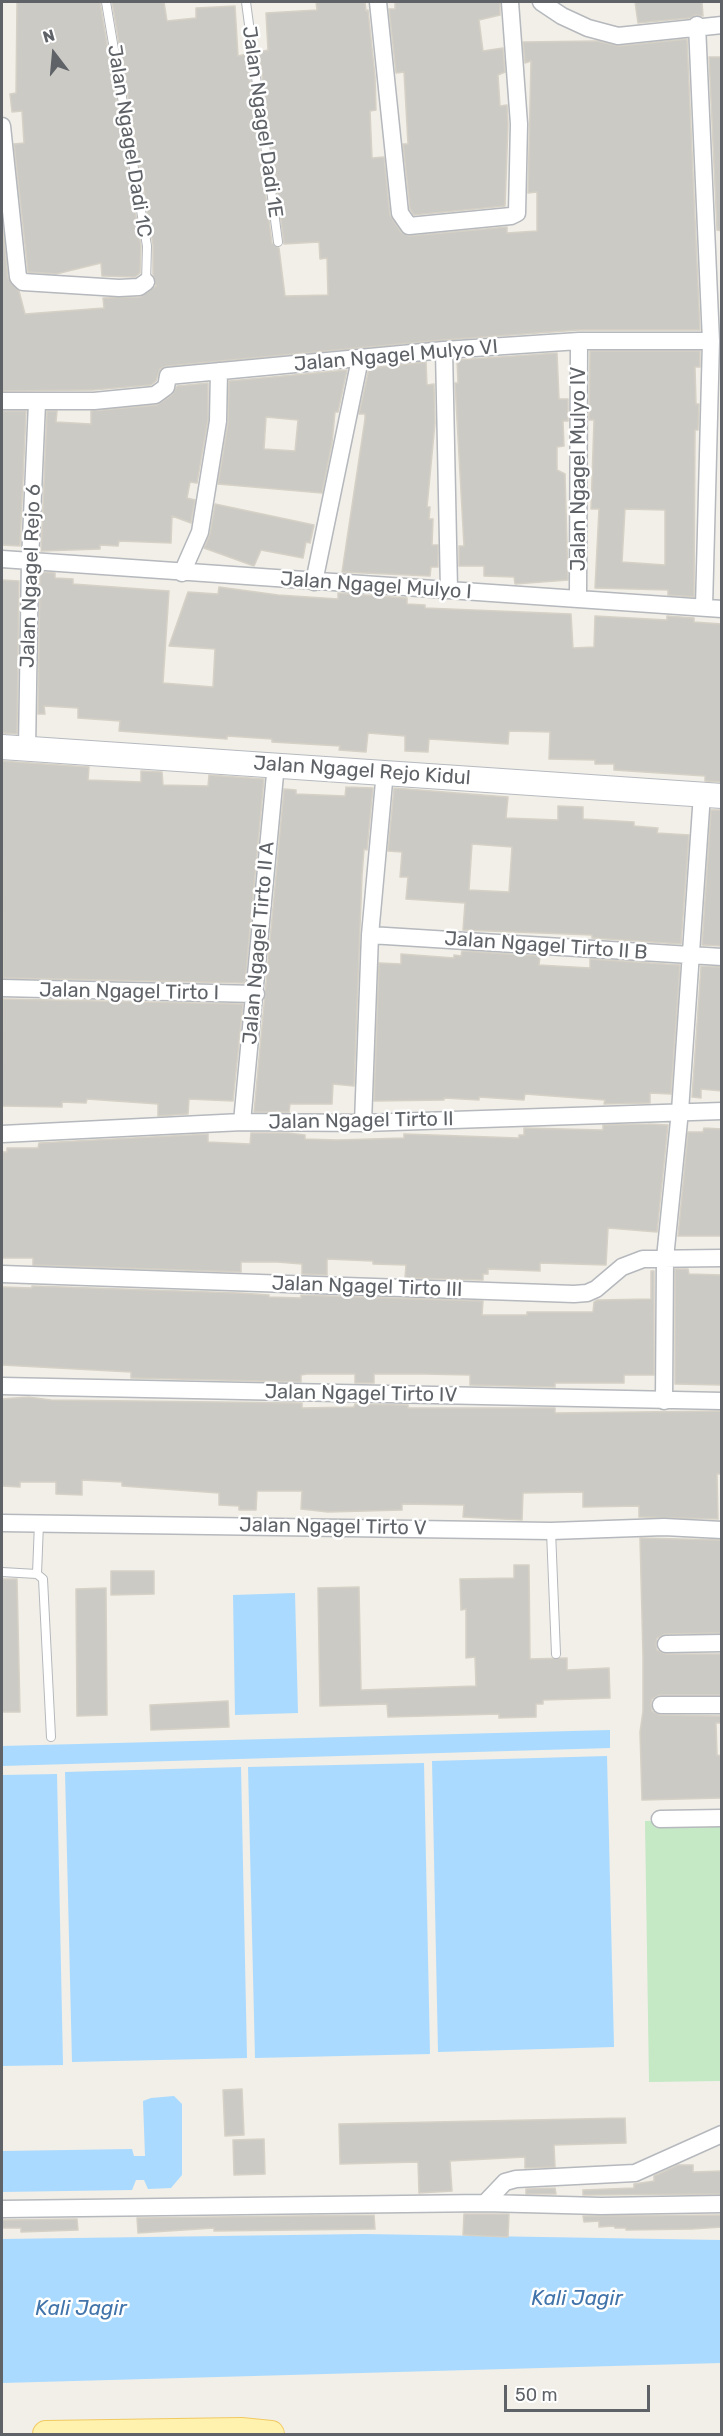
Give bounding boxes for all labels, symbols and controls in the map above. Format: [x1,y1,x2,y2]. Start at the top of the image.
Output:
north arrow [24,24,84,84]
text: N [41,25,57,47]
street label: Jalan Ngagel Dadi 1E [237,25,287,219]
street label: Jalan Ngagel Dadi 1C [102,43,156,239]
street label: Jalan Ngagel Mulyo VI [293,335,499,377]
street label: Jalan Ngagel Mulyo IV [567,367,591,571]
street label: Jalan Ngagel Rejo 6 [16,484,46,668]
street label: Jalan Ngagel Mulyo I [280,567,472,605]
street label: Jalan Ngagel Rejo Kidul [253,751,471,791]
street label: Jalan Ngagel Tirto II A [238,840,280,1046]
street label: Jalan Ngagel Tirto II B [444,927,648,965]
street label: Jalan Ngagel Tirto I [39,978,219,1006]
street label: Jalan Ngagel Tirto II [268,1107,454,1135]
street label: Jalan Ngagel Tirto III [271,1272,463,1302]
street label: Jalan Ngagel Tirto IV [264,1380,458,1408]
street label: Jalan Ngagel Tirto V [239,1513,427,1541]
water label: Kali Jagir [531,2286,623,2312]
water label: Kali Jagir [35,2296,127,2322]
scale bar [507,2373,652,2411]
text: 50 m [515,2384,558,2406]

